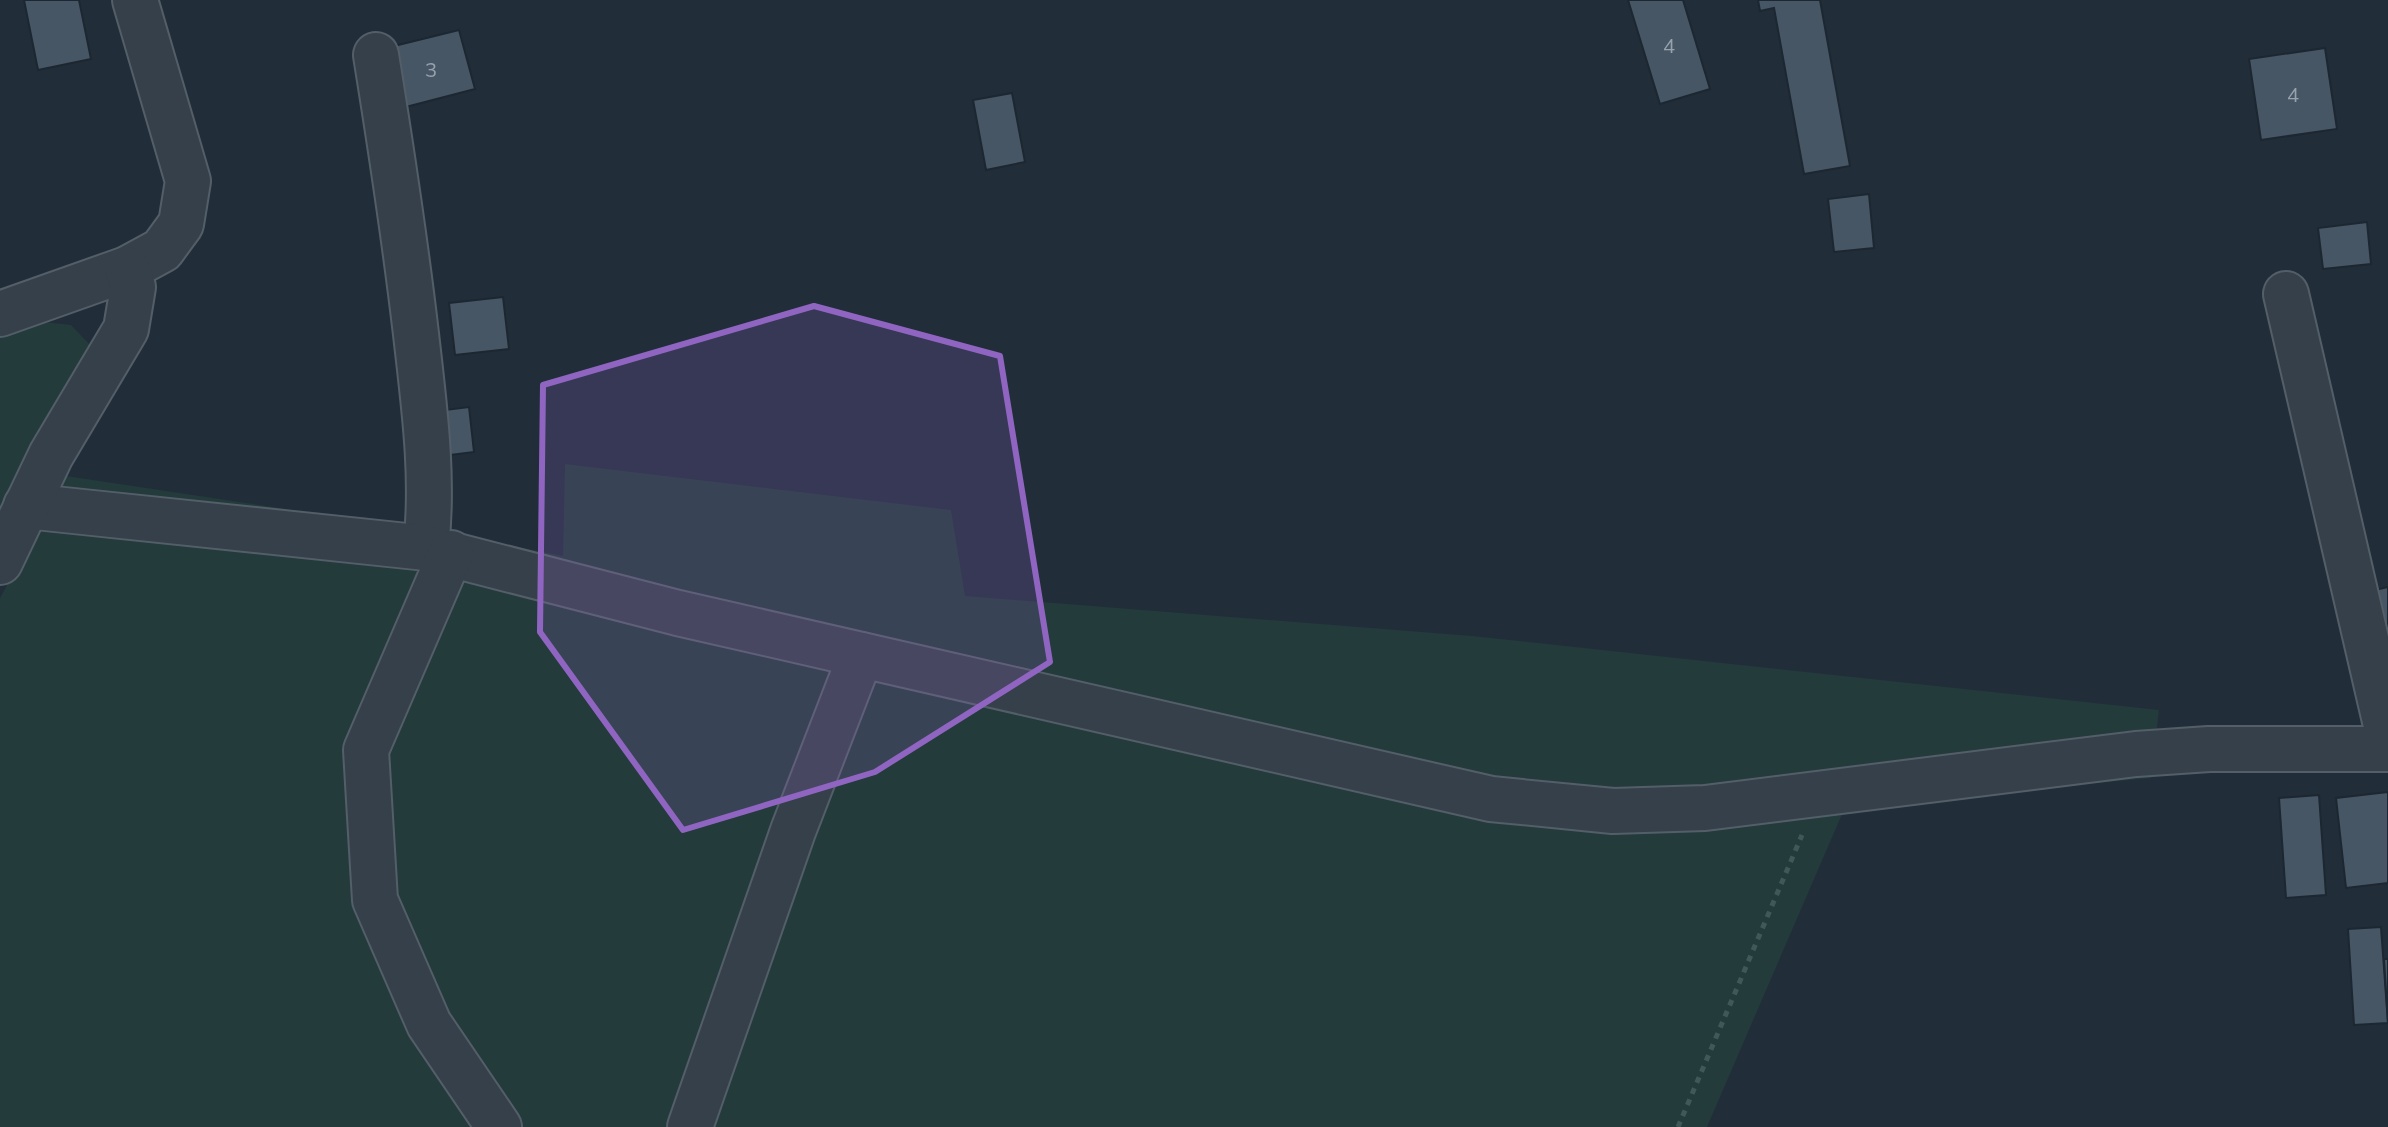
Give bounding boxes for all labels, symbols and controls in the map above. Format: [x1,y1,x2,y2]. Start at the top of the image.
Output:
house number: 4 [1663,33,1675,58]
house number: 3 [425,57,437,82]
house number: 4 [2287,82,2299,107]

